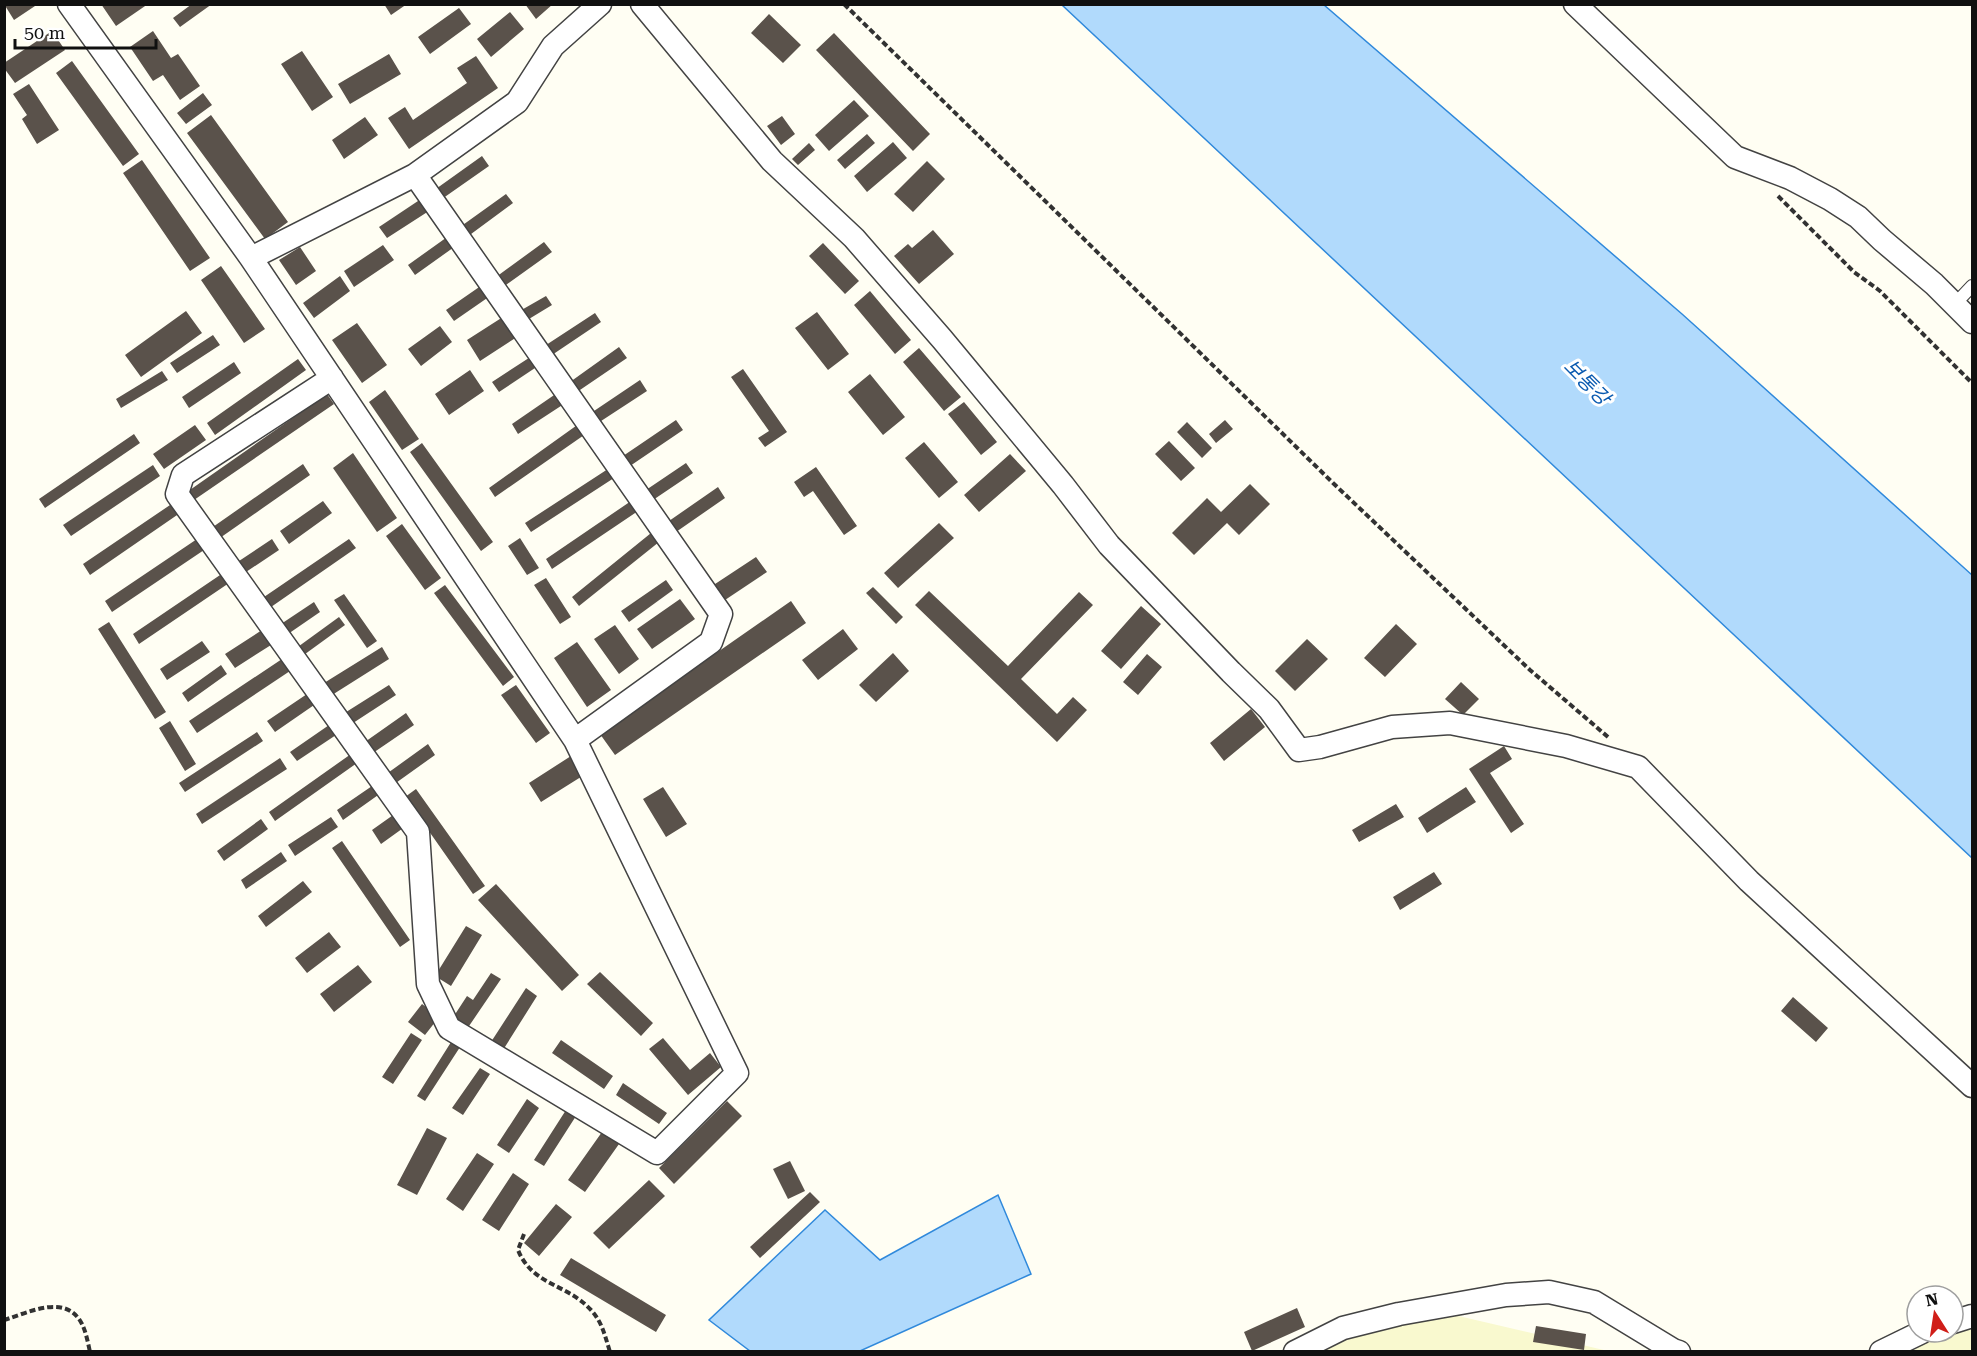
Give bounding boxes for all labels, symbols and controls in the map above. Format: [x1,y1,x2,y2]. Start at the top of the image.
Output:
scale bar [15,12,156,50]
text: 50 m [24,22,65,43]
water label: 보통강 [1559,354,1617,412]
north arrow [1905,1284,1965,1344]
text: N [1924,1289,1940,1310]

